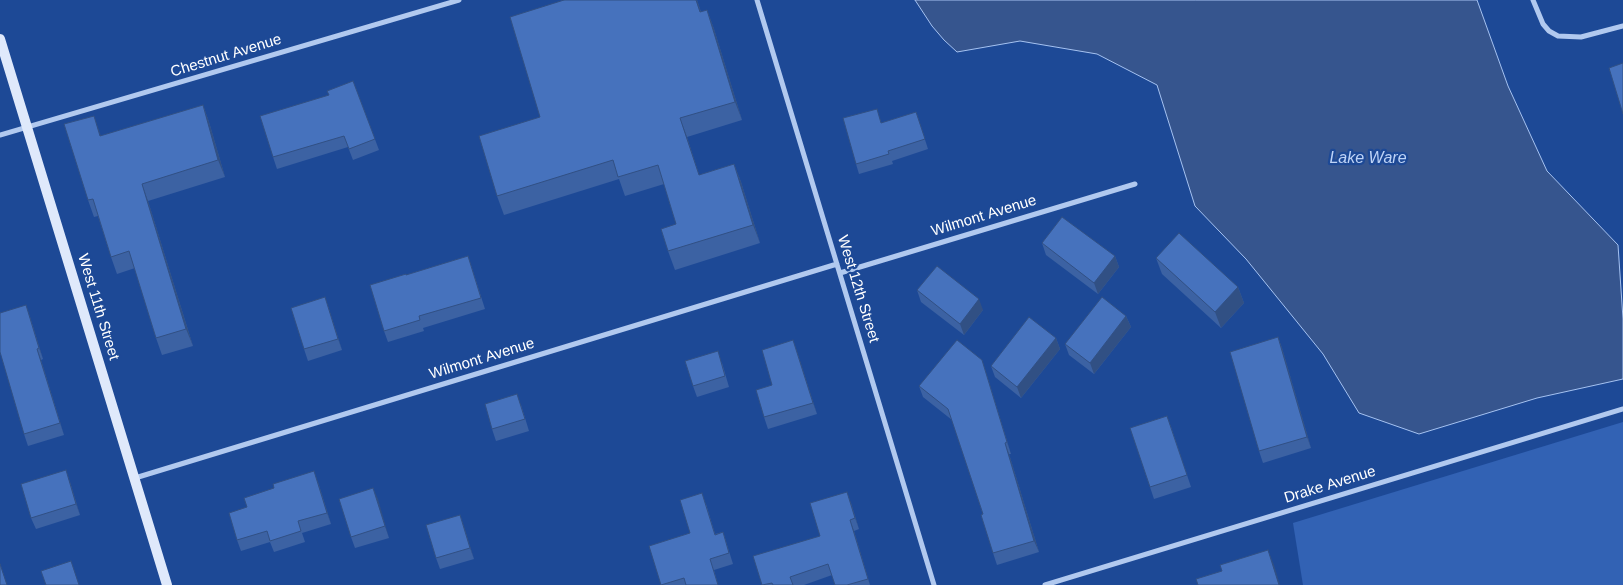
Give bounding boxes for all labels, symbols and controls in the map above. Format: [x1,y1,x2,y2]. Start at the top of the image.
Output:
street label: Chestnut Avenue [168,31,284,81]
water label: Lake Ware [1329,149,1407,169]
street label: Wilmont Avenue [929,191,1039,241]
street label: West 12th Street [833,233,883,345]
street label: West 11th Street [73,252,123,362]
street label: Wilmont Avenue [427,334,537,384]
street label: Drake Avenue [1282,463,1378,507]

